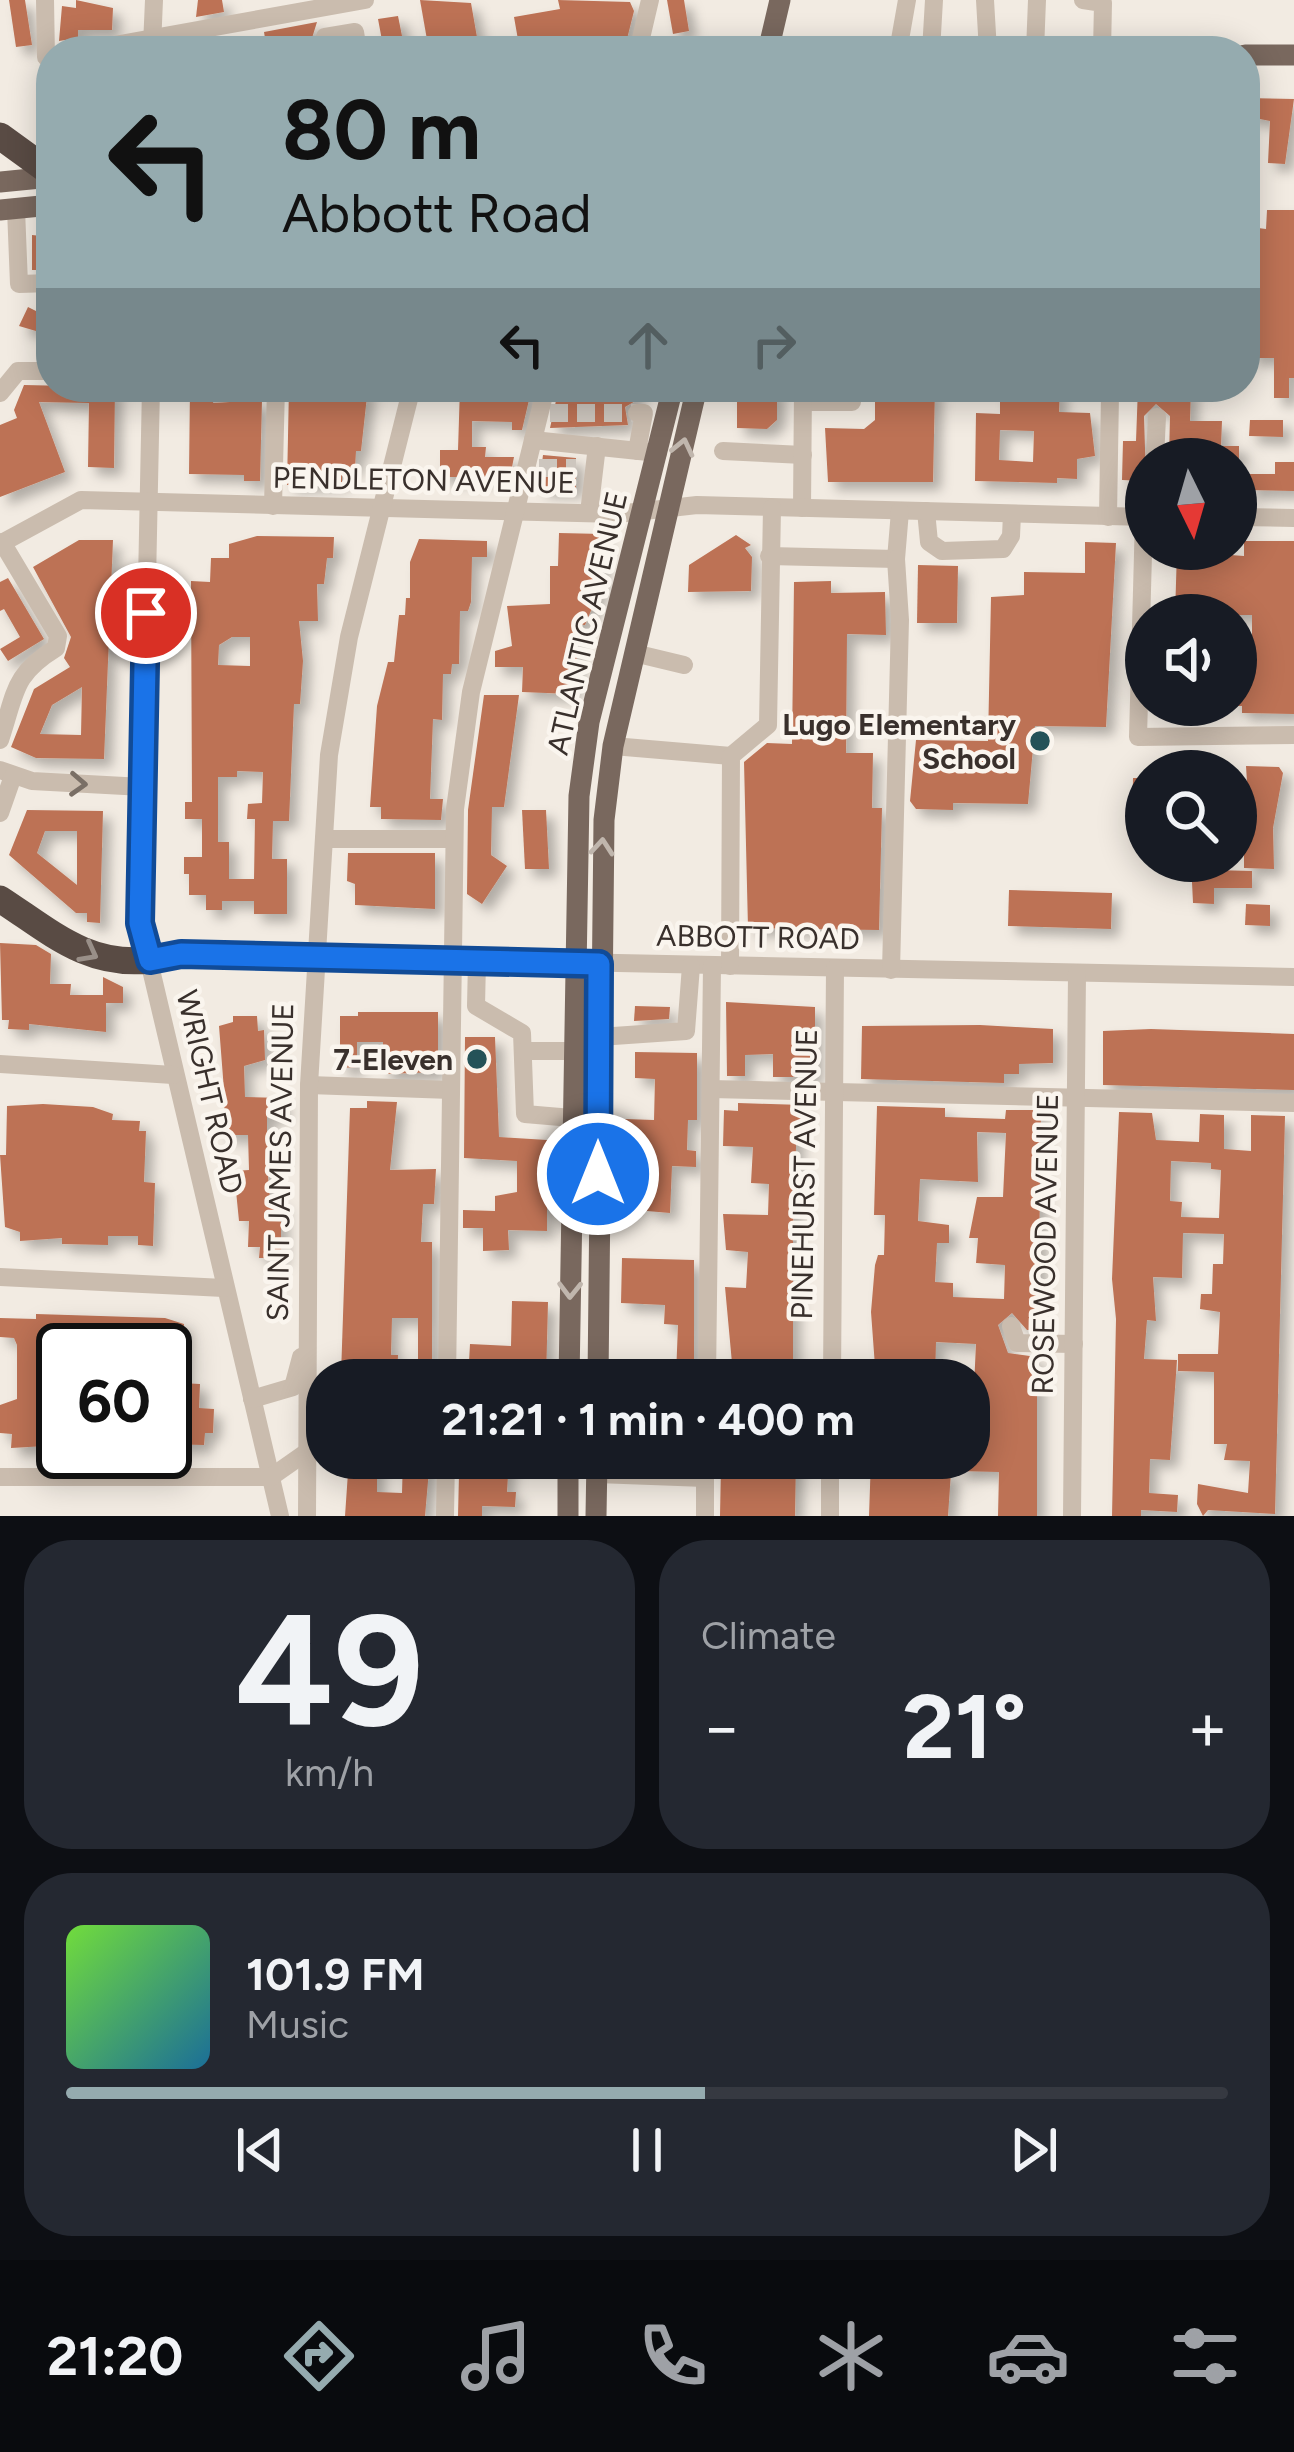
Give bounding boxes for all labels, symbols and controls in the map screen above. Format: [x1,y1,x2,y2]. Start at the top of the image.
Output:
text: 80 m [282,79,481,180]
icon: left [84,84,240,240]
text: Abbott Road [282,181,592,246]
icon: left [489,312,555,378]
icon: ahead [615,312,681,378]
icon: right [741,312,807,378]
one-way arrow [669,438,694,458]
north arrow [1125,438,1257,570]
map controls [1125,438,1257,882]
street label: PENDLETON AVENUE [272,459,576,501]
street label: ATLANTIC AVENUE [539,488,635,758]
pin [95,562,197,664]
icon: arrive [113,580,179,646]
button: sound [1125,594,1257,726]
place label: Lugo Elementary School [782,706,1017,777]
marker: Lugo Elementary School [1027,728,1053,754]
button: search [1125,750,1257,882]
one-way arrow [69,771,88,797]
one-way arrow [588,837,614,856]
street label: ABBOTT ROAD [656,917,860,957]
one-way arrow [76,939,98,962]
street label: WRIGHT ROAD [169,986,251,1198]
street label: SAINT JAMES AVENUE [259,1002,301,1322]
street label: PINEHURST AVENUE [783,1028,825,1320]
place label: 7-Eleven [333,1041,453,1078]
marker: 7-Eleven [464,1046,490,1072]
street label: ROSEWOOD AVENUE [1024,1093,1066,1395]
position arrow [535,1111,661,1237]
one-way arrow [557,1282,583,1300]
speed limit sign: 60 [36,1323,192,1479]
text: 21:21 · 1 min · 400 m [442,1392,854,1446]
text: 49 [235,1577,424,1764]
text: Climate [701,1612,836,1659]
text: 21° [902,1672,1027,1781]
text: − [701,1687,742,1767]
text: + [1187,1687,1228,1767]
text: km/h [285,1749,374,1796]
text: 101.9 FM [246,1947,425,2001]
text: Music [246,2001,349,2048]
icon: previous [227,2117,293,2183]
icon: pause [614,2117,680,2183]
icon: next [1001,2117,1067,2183]
icon: directions [277,2314,361,2398]
icon: music [454,2314,538,2398]
icon: phone [631,2314,715,2398]
icon: climate [809,2314,893,2398]
icon: car [986,2314,1070,2398]
icon: filters [1163,2314,1247,2398]
text: 21:20 [47,2324,183,2389]

